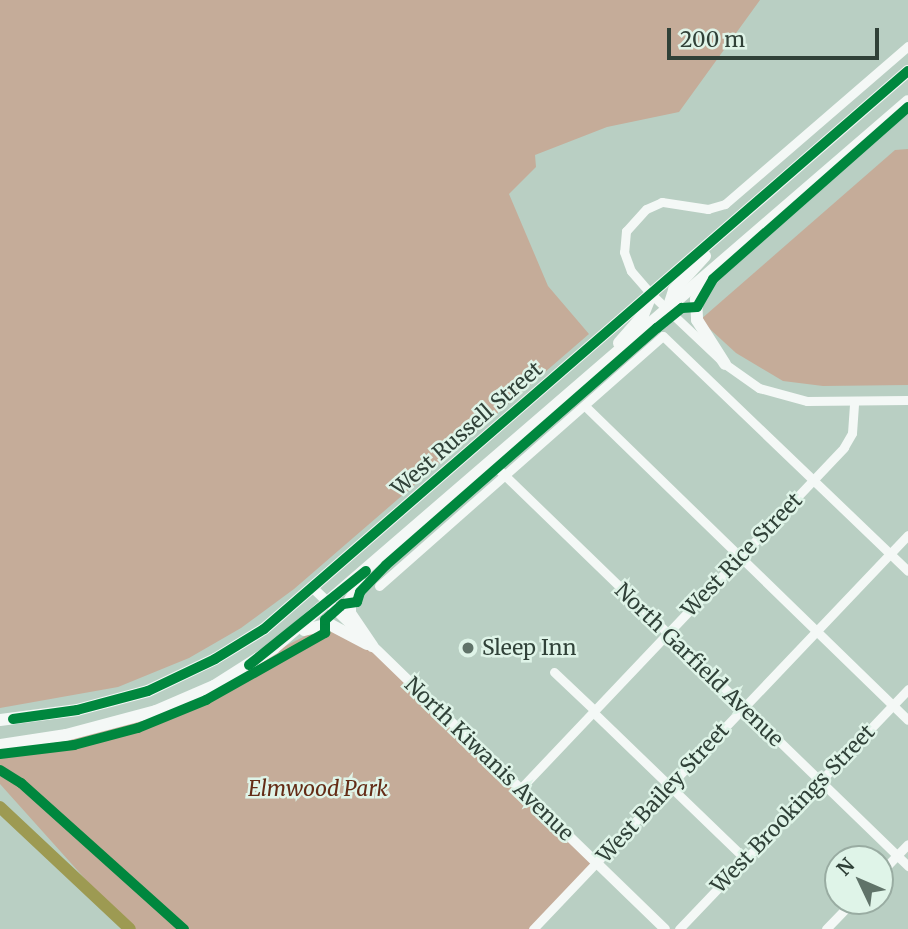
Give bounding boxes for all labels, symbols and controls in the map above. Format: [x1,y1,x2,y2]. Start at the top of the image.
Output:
scale bar [670,14,882,58]
text: 200 m [680,26,745,53]
street label: West Russell Street [386,357,548,501]
street label: West Rice Street [677,488,807,622]
street label: North Garfield Avenue [610,578,788,752]
place label: Sleep Inn [482,635,576,661]
marker: Sleep Inn [460,640,476,656]
street label: North Kiwanis Avenue [399,672,579,846]
street label: West Bailey Street [592,718,734,868]
street label: West Brookings Street [706,720,880,898]
park label: Elmwood Park [248,776,388,802]
north arrow [824,845,894,915]
text: N [831,853,859,881]

